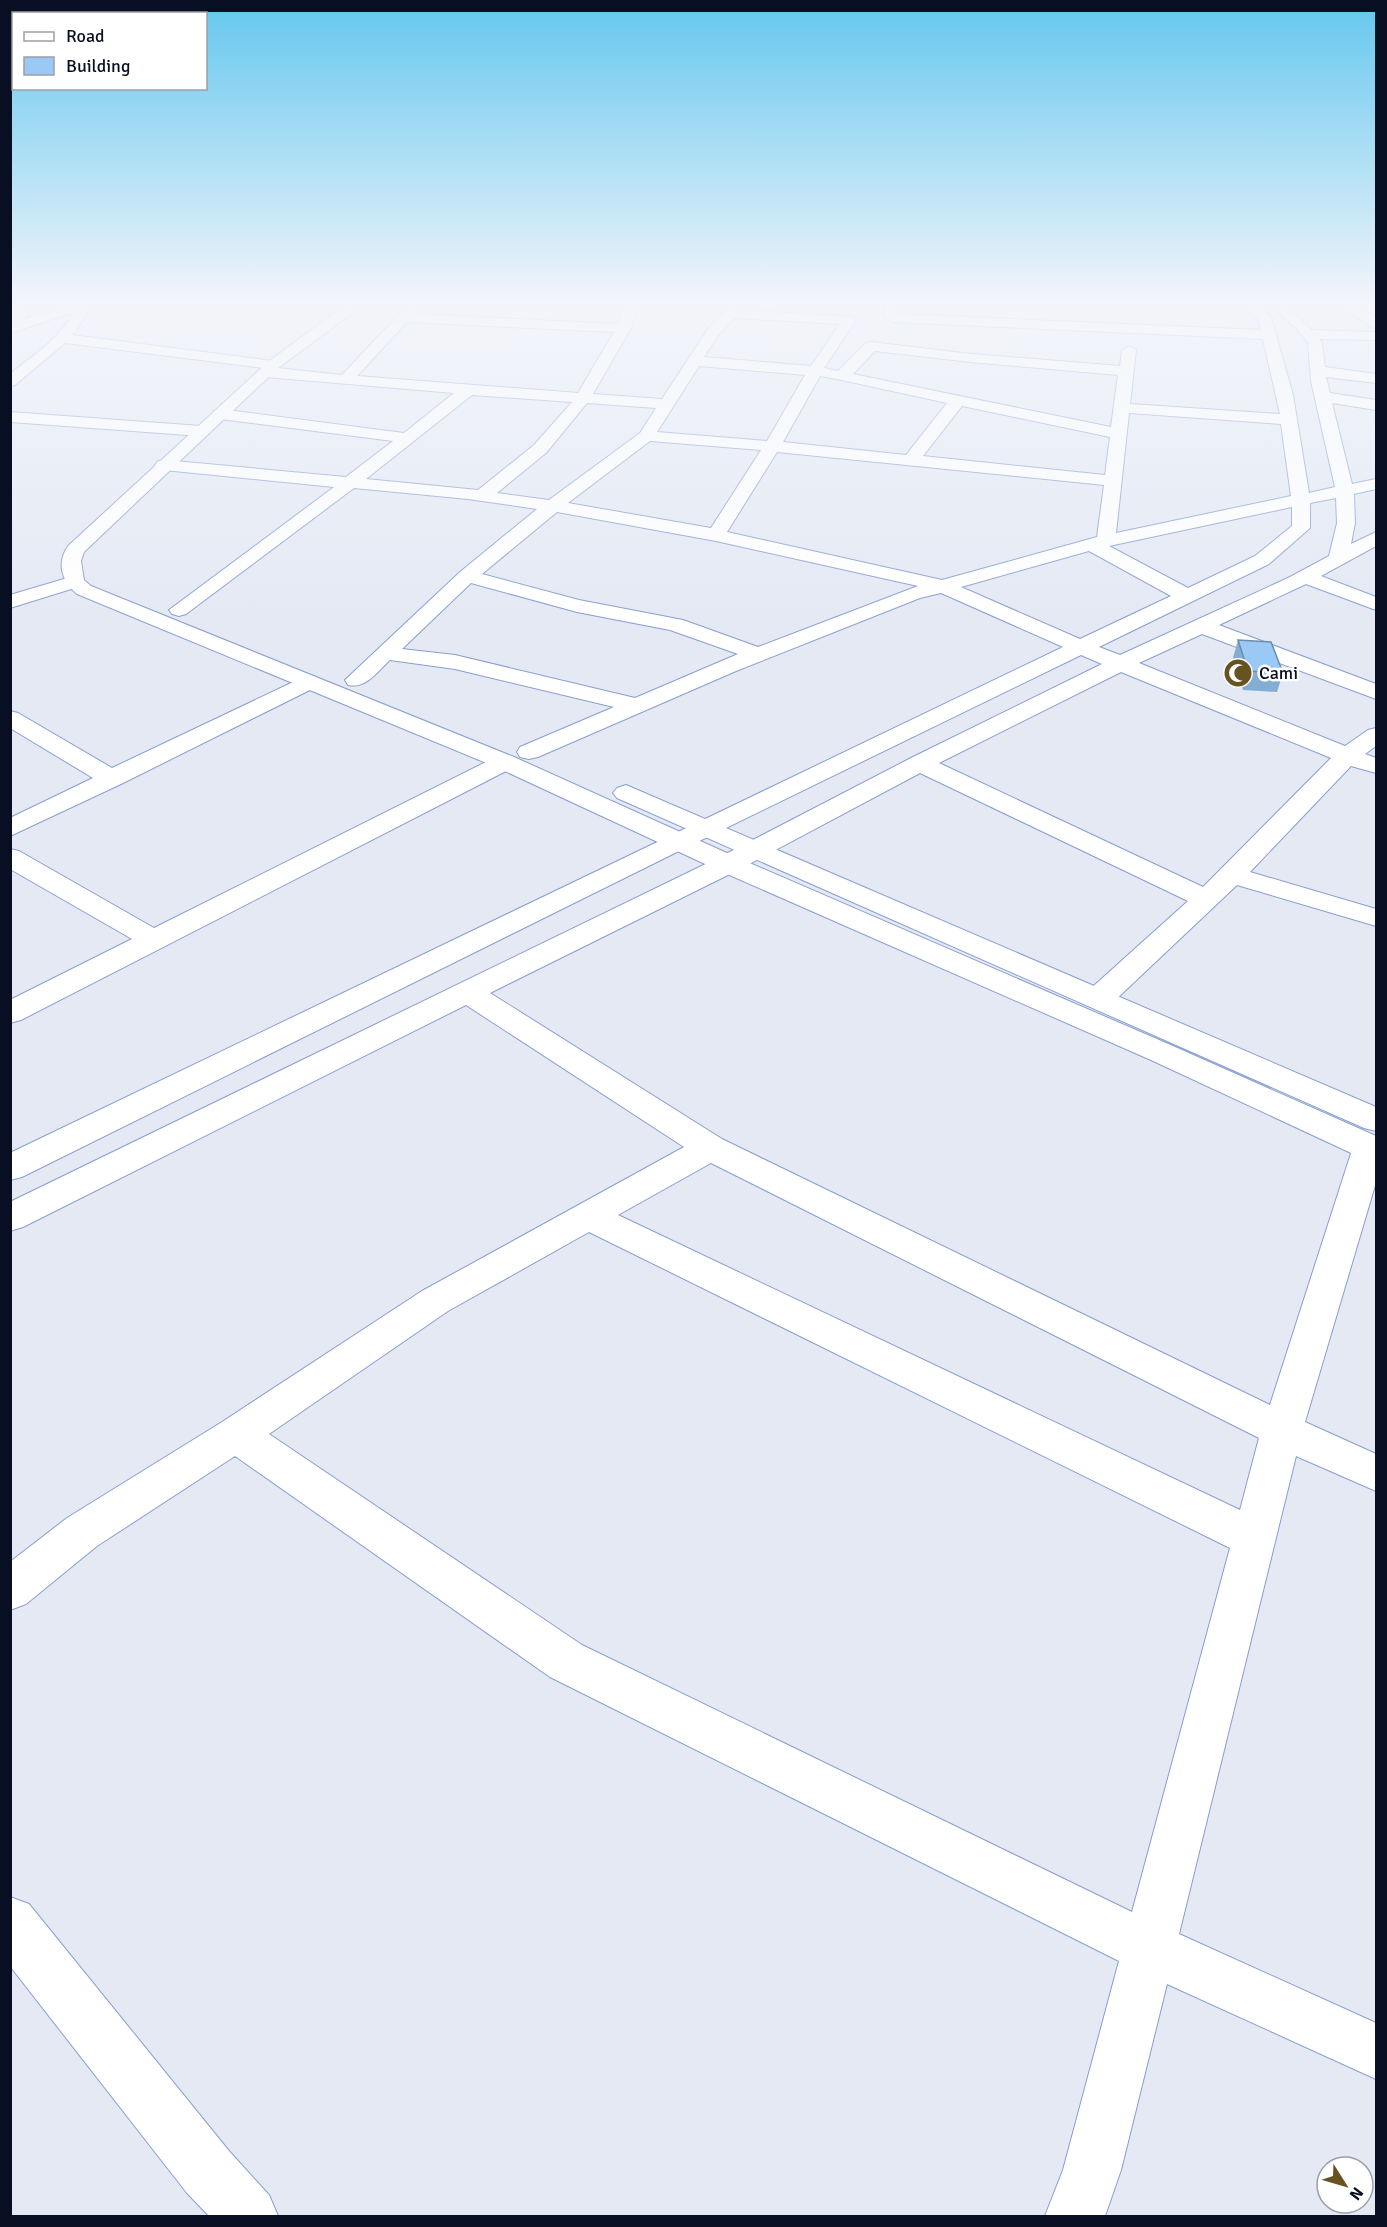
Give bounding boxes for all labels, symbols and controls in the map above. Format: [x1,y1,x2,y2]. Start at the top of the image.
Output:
legend [12,12,207,90]
text: Road [66,25,105,47]
text: Building [66,55,130,77]
mosque icon: Cami [1222,657,1254,689]
place label: Cami [1259,662,1298,684]
north arrow [1315,2155,1375,2215]
text: N [1345,2183,1368,2204]

